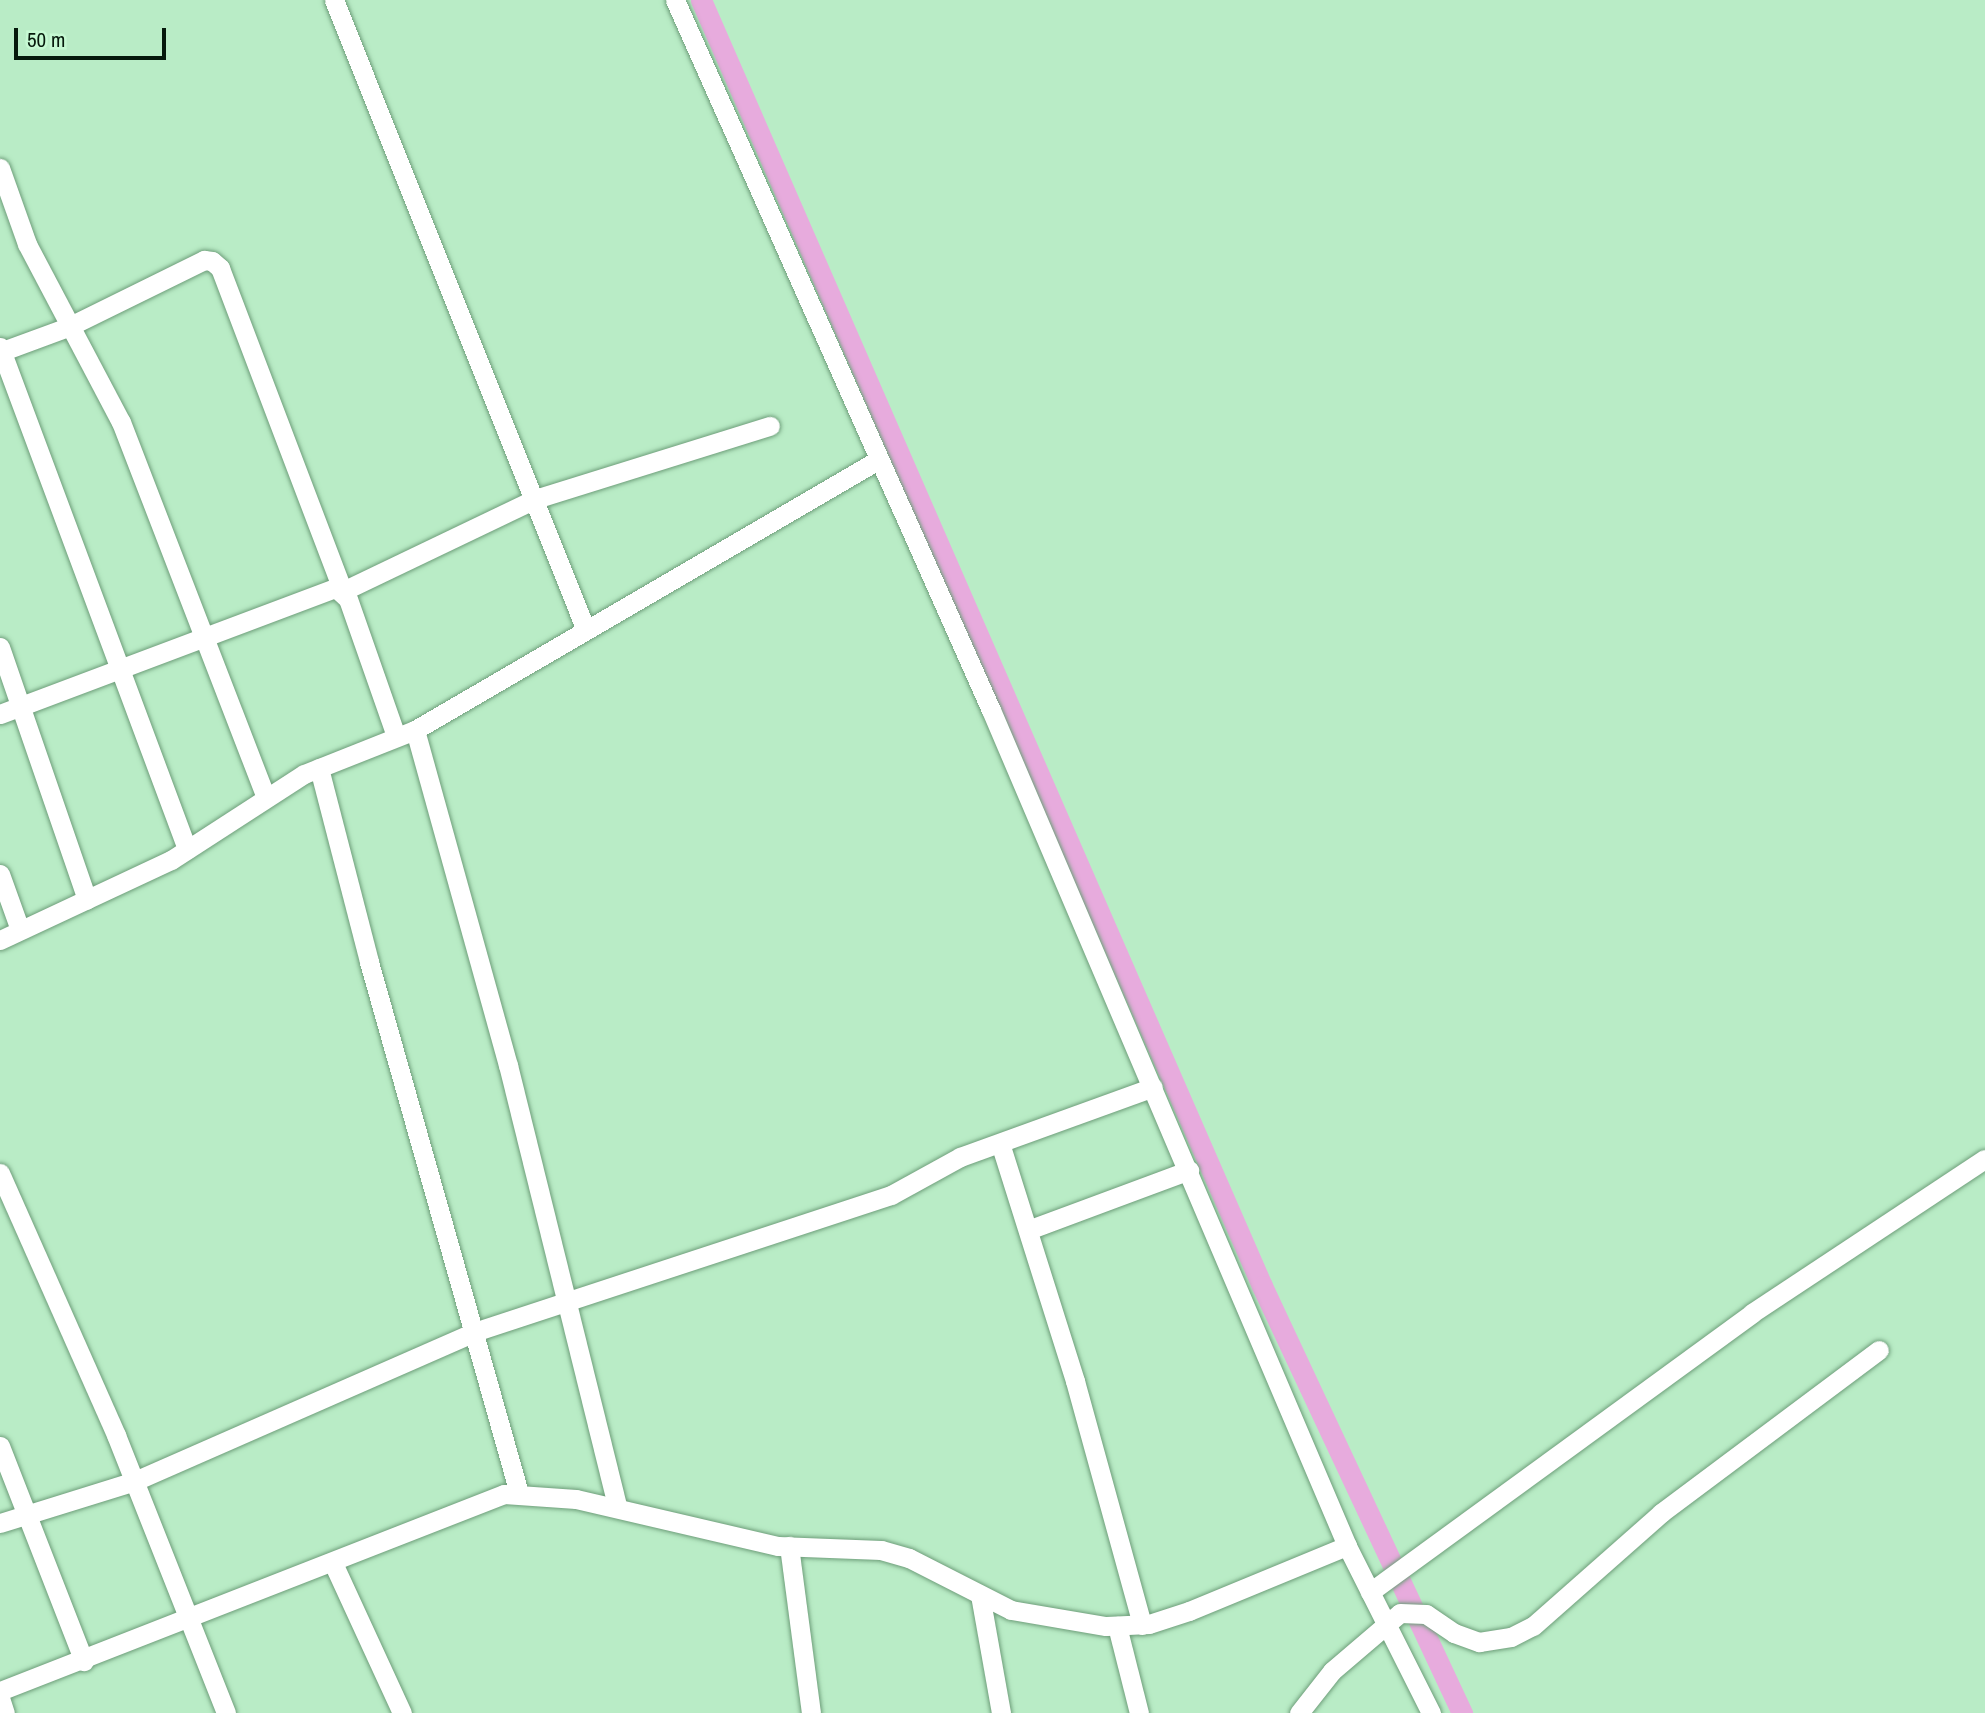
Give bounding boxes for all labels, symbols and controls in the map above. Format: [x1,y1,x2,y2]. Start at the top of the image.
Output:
scale bar [18,14,170,58]
text: 50 m [27,25,65,54]

